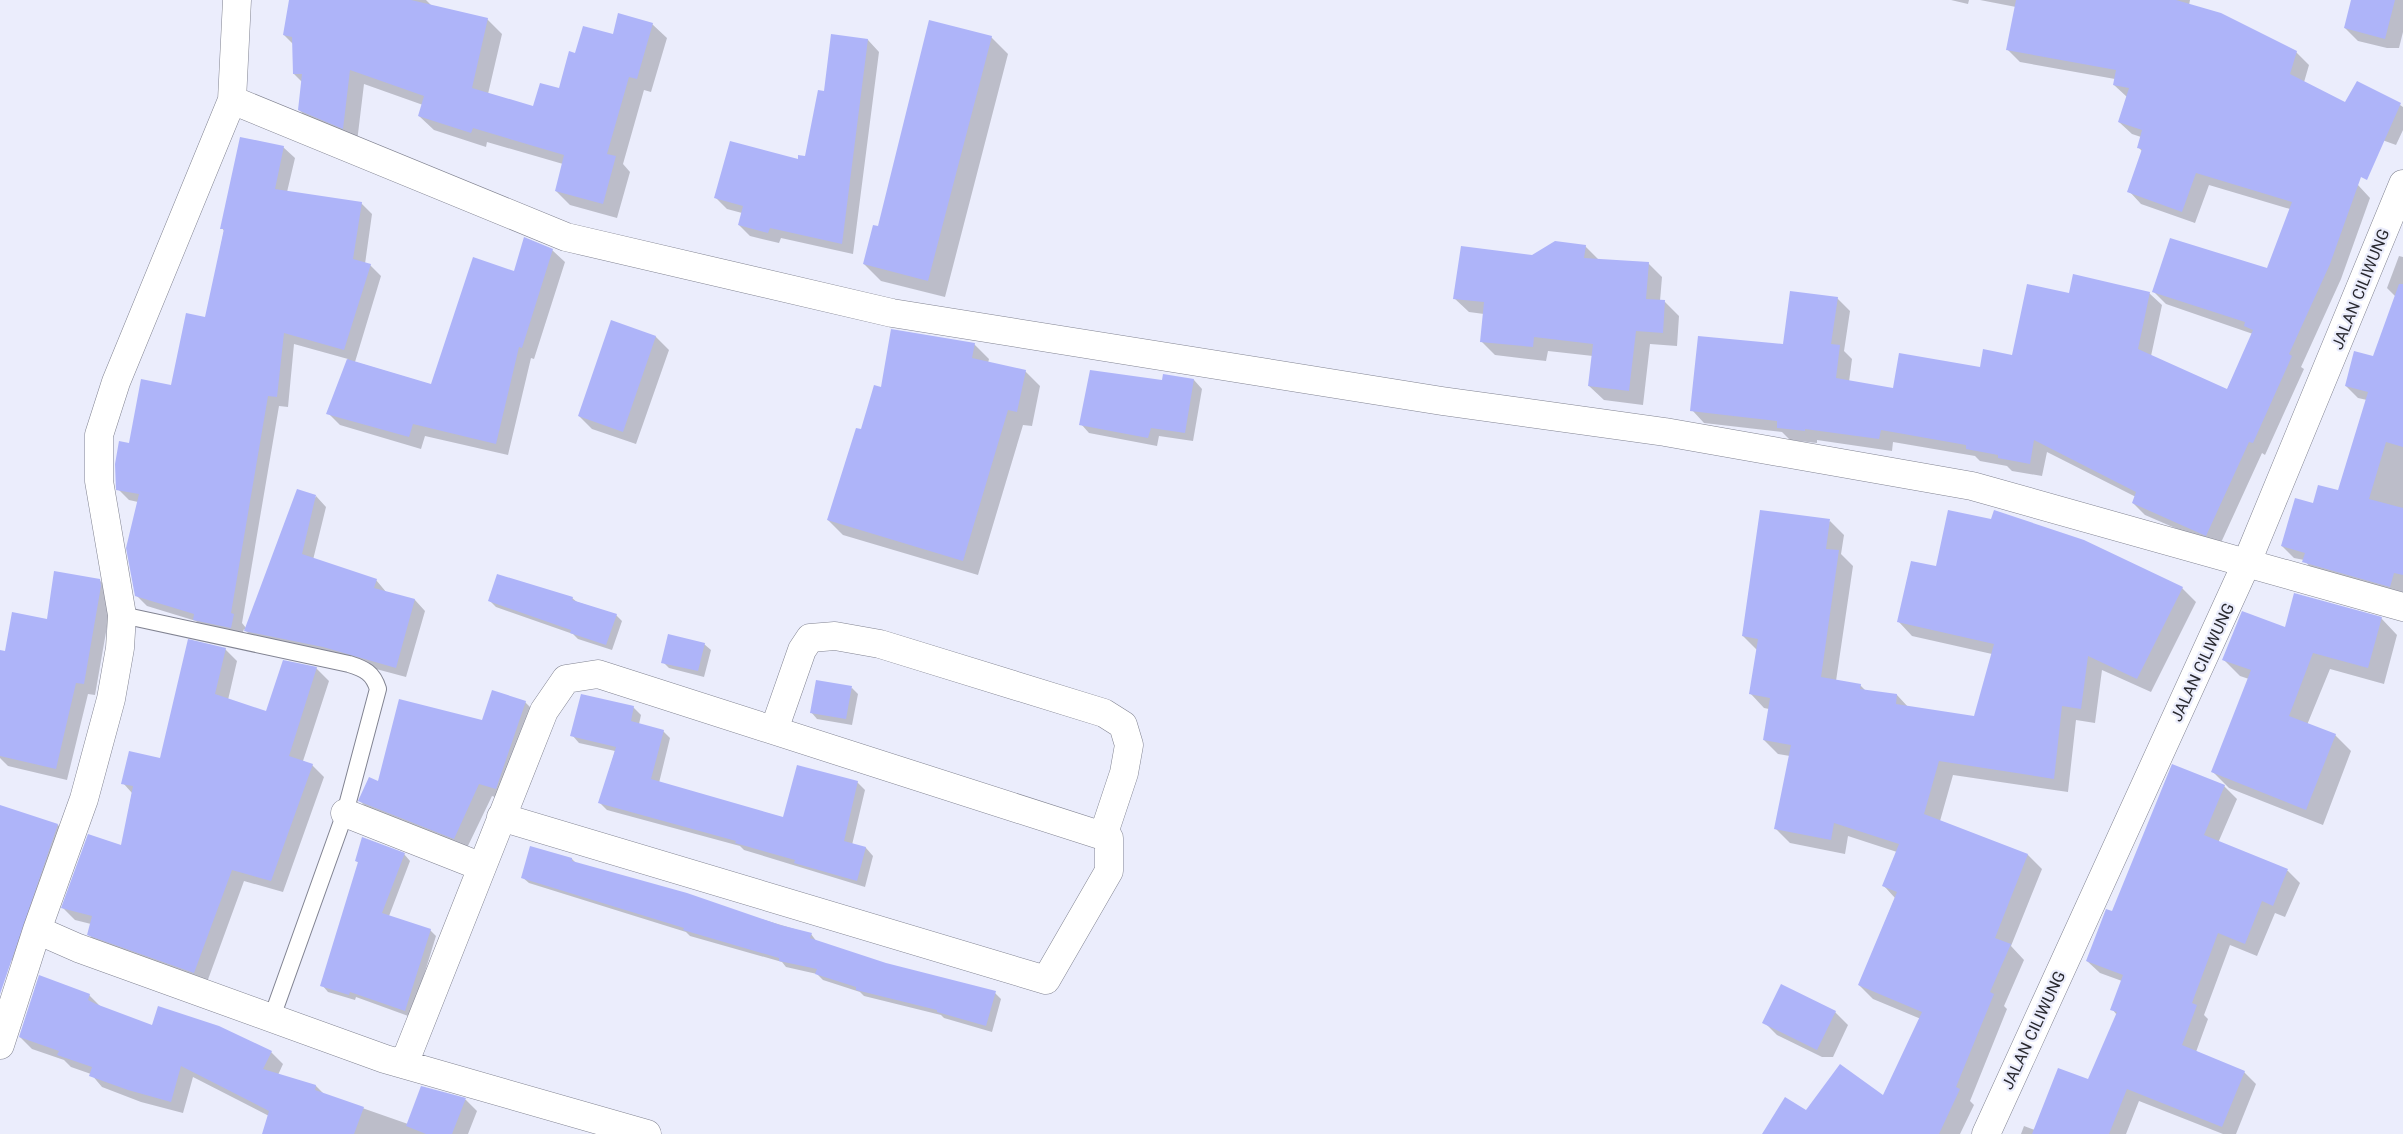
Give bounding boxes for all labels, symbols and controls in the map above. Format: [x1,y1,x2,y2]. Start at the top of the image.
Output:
street label: JALAN CILIWUNG [2328,226,2393,352]
street label: JALAN CILIWUNG [2167,600,2238,724]
street label: JALAN CILIWUNG [1998,968,2069,1092]

